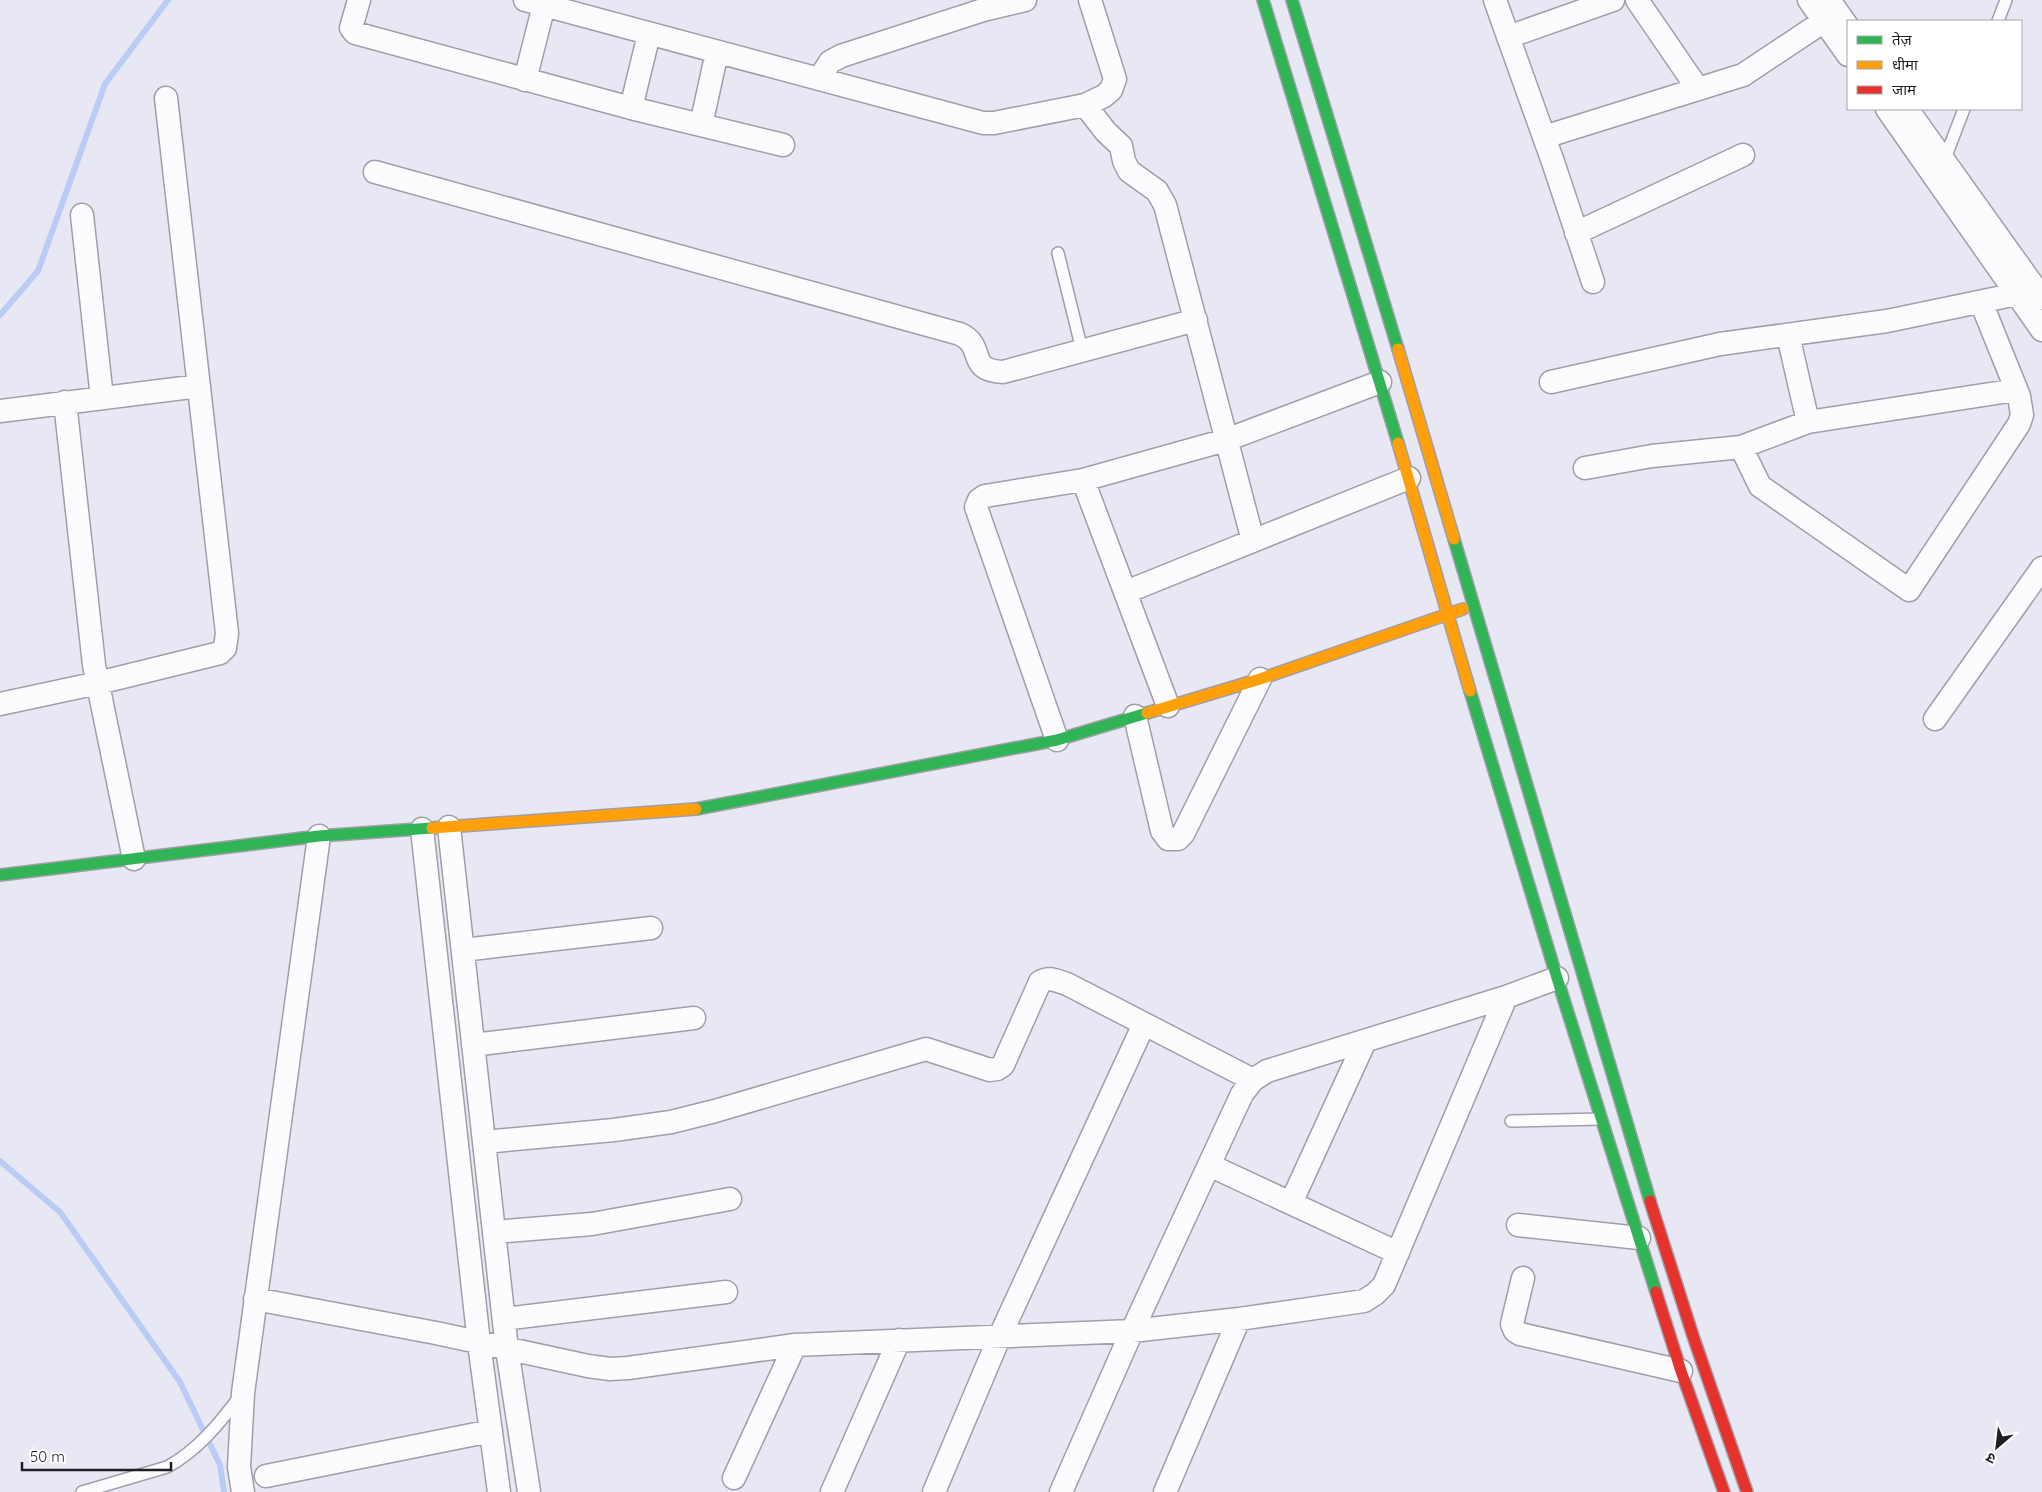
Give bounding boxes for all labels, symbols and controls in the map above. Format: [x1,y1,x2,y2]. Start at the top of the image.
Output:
legend [1847,20,2022,110]
text: तेज़ [1892,30,1913,49]
text: धीमा [1892,55,1919,74]
text: जाम [1892,80,1917,99]
north arrow [1972,1422,2022,1472]
scale bar [22,1440,171,1472]
text: 50 m [30,1447,65,1466]
text: उ [1982,1448,1999,1468]

